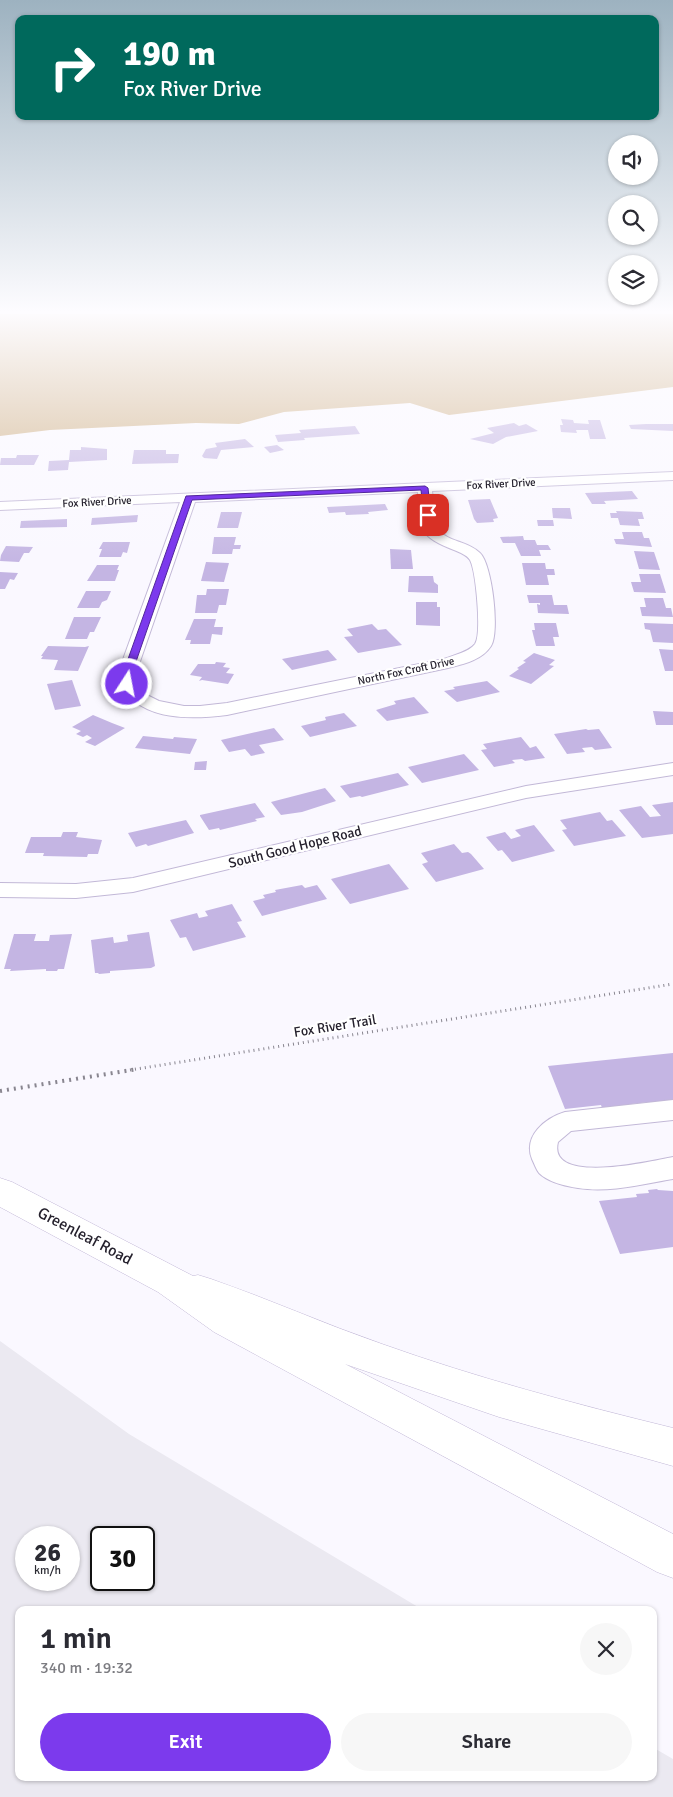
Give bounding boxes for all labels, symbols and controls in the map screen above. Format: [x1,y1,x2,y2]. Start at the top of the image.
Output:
text: 190 m [123,32,216,75]
icon: right [40,35,105,100]
text: Fox River Drive [123,75,262,102]
map controls [608,135,658,305]
button: sound [608,135,658,185]
button: search [608,195,658,245]
button: layers [608,255,658,305]
street label: Fox River Drive [466,476,536,492]
street label: Fox River Drive [62,494,132,510]
pin [407,494,449,536]
icon: arrive [414,501,442,529]
street label: North Fox Croft Drive [356,654,456,688]
position arrow [100,657,152,709]
street label: South Good Hope Road [227,822,363,872]
street label: Fox River Trail [293,1011,377,1041]
street label: Greenleaf Road [34,1203,136,1269]
speed limit sign: 30 [90,1526,155,1591]
text: 26 [34,1537,61,1568]
text: km/h [34,1563,61,1578]
text: 1 min [40,1620,112,1657]
button: close [580,1623,632,1675]
text: 340 m · 19:32 [40,1658,133,1678]
button: Exit [40,1713,331,1771]
button: Share [341,1713,632,1771]

